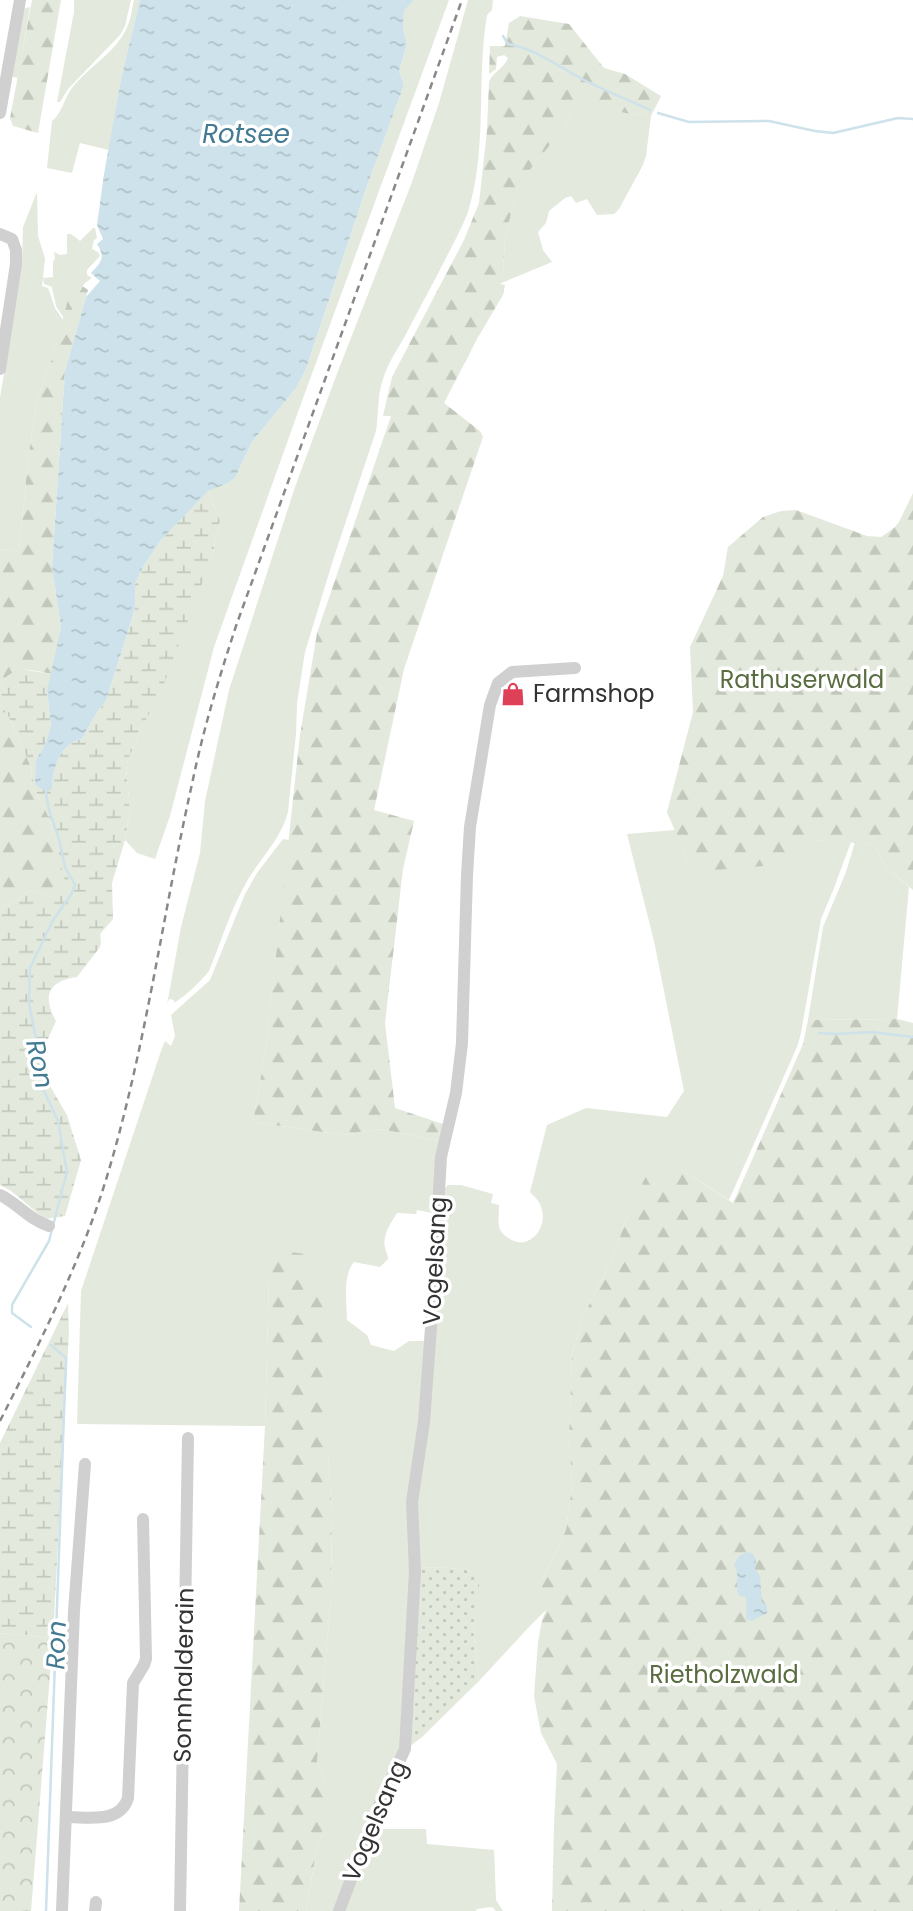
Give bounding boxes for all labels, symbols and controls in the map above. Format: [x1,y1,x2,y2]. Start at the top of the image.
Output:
water label: Rotsee [202,116,290,152]
park label: Rathuserwald [720,663,884,696]
place label: Farmshop [533,677,654,710]
shop icon: Farmshop [499,680,527,708]
water label: Ron [17,1036,63,1092]
street label: Vogelsang [415,1196,454,1326]
street label: Sonnhalderain [165,1587,202,1763]
water label: Ron [37,1620,75,1670]
park label: Rietholzwald [649,1658,799,1691]
street label: Vogelsang [334,1755,415,1887]

